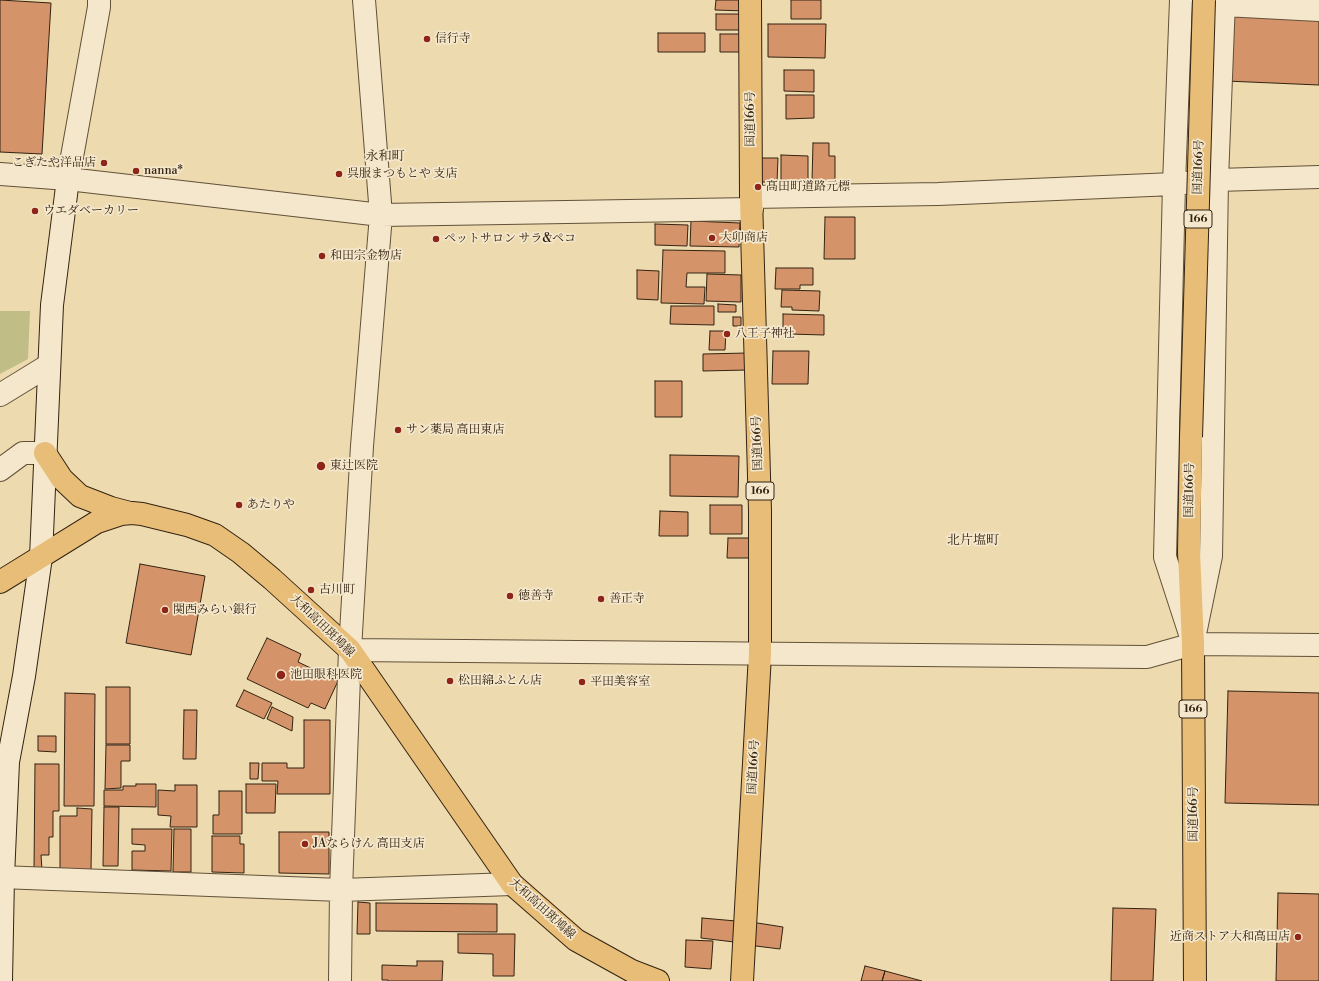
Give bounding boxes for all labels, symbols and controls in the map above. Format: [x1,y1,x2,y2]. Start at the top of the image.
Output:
place label: 信行寺 [435,32,471,46]
marker: 信行寺 [422,34,432,44]
street label: 国道166号 [744,91,758,147]
street label: 国道166号 [1191,139,1207,195]
district label: 永和町 [366,149,404,165]
place label: こぎたや洋品店 [12,156,96,170]
marker: こぎたや洋品店 [99,158,109,168]
place label: nanna* [144,164,183,178]
marker: nanna* [131,166,141,176]
place label: 呉服まつもとや 支店 [347,167,457,181]
marker: 呉服まつもとや 支店 [334,169,344,179]
place label: 髙田町道路元標 [766,180,850,194]
marker: 髙田町道路元標 [753,182,763,192]
place label: ウエダベーカリー [43,204,139,218]
marker: ウエダベーカリー [30,206,40,216]
road number: 166 [1184,210,1212,228]
place label: 大卯商店 [720,231,768,245]
place label: ペットサロン サラ&ペコ [444,232,576,246]
marker: 大卯商店 [707,233,717,243]
marker: ペットサロン サラ&ペコ [431,234,441,244]
place label: 和田宗金物店 [330,249,402,263]
marker: 和田宗金物店 [317,251,327,261]
place label: 八王子神社 [735,327,795,341]
marker: 八王子神社 [722,329,732,339]
street label: 国道166号 [750,415,766,471]
place label: サン薬局 高田東店 [406,423,504,437]
marker: サン薬局 高田東店 [393,425,403,435]
place label: 東辻医院 [330,459,378,473]
marker: 東辻医院 [315,460,327,472]
street label: 国道166号 [1182,462,1198,518]
road number: 166 [746,482,774,500]
place label: あたりや [247,498,295,512]
marker: あたりや [234,500,244,510]
district label: 北片塩町 [947,533,999,549]
place label: 古川町 [319,583,355,597]
marker: 古川町 [306,585,316,595]
place label: 徳善寺 [518,589,554,603]
marker: 徳善寺 [505,591,515,601]
street label: 大和高田斑鳩線 [287,592,357,660]
place label: 善正寺 [609,592,645,606]
marker: 善正寺 [596,594,606,604]
place label: 関西みらい銀行 [173,603,257,617]
marker: 関西みらい銀行 [160,605,170,615]
place label: 池田眼科医院 [290,668,362,682]
marker: 池田眼科医院 [275,669,287,681]
place label: 松田綿ふとん店 [458,674,542,688]
place label: 平田美容室 [590,675,650,689]
marker: 松田綿ふとん店 [445,676,455,686]
marker: 平田美容室 [577,677,587,687]
road number: 166 [1179,700,1207,718]
street label: 国道166号 [745,739,763,795]
street label: 国道166号 [1187,786,1201,842]
place label: JAならけん 高田支店 [313,837,425,851]
marker: JAならけん 高田支店 [300,839,310,849]
street label: 大和高田斑鳩線 [506,876,578,942]
place label: 近商ストア大和高田店 [1170,930,1290,944]
marker: 近商ストア大和高田店 [1293,932,1303,942]

